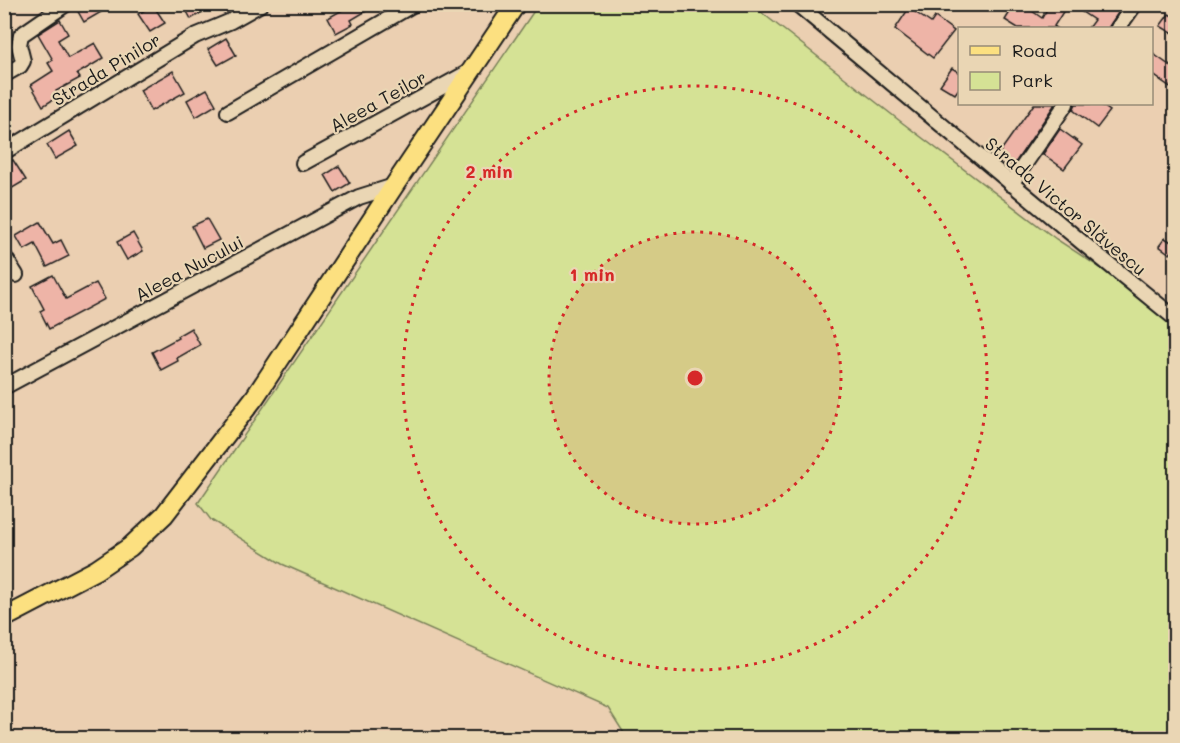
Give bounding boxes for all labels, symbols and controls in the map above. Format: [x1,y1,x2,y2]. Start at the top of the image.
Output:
street label: Strada Pinilor [47,27,165,111]
legend [958,27,1153,105]
text: Road [1012,38,1057,62]
street label: Aleea Teilor [325,65,431,137]
text: Park [1012,68,1053,92]
street label: Strada Victor Slăvescu [980,131,1152,281]
text: 2 min [465,159,513,183]
street label: Aleea Nucului [131,229,247,307]
text: 1 min [569,262,615,286]
centre of rings [685,368,705,388]

